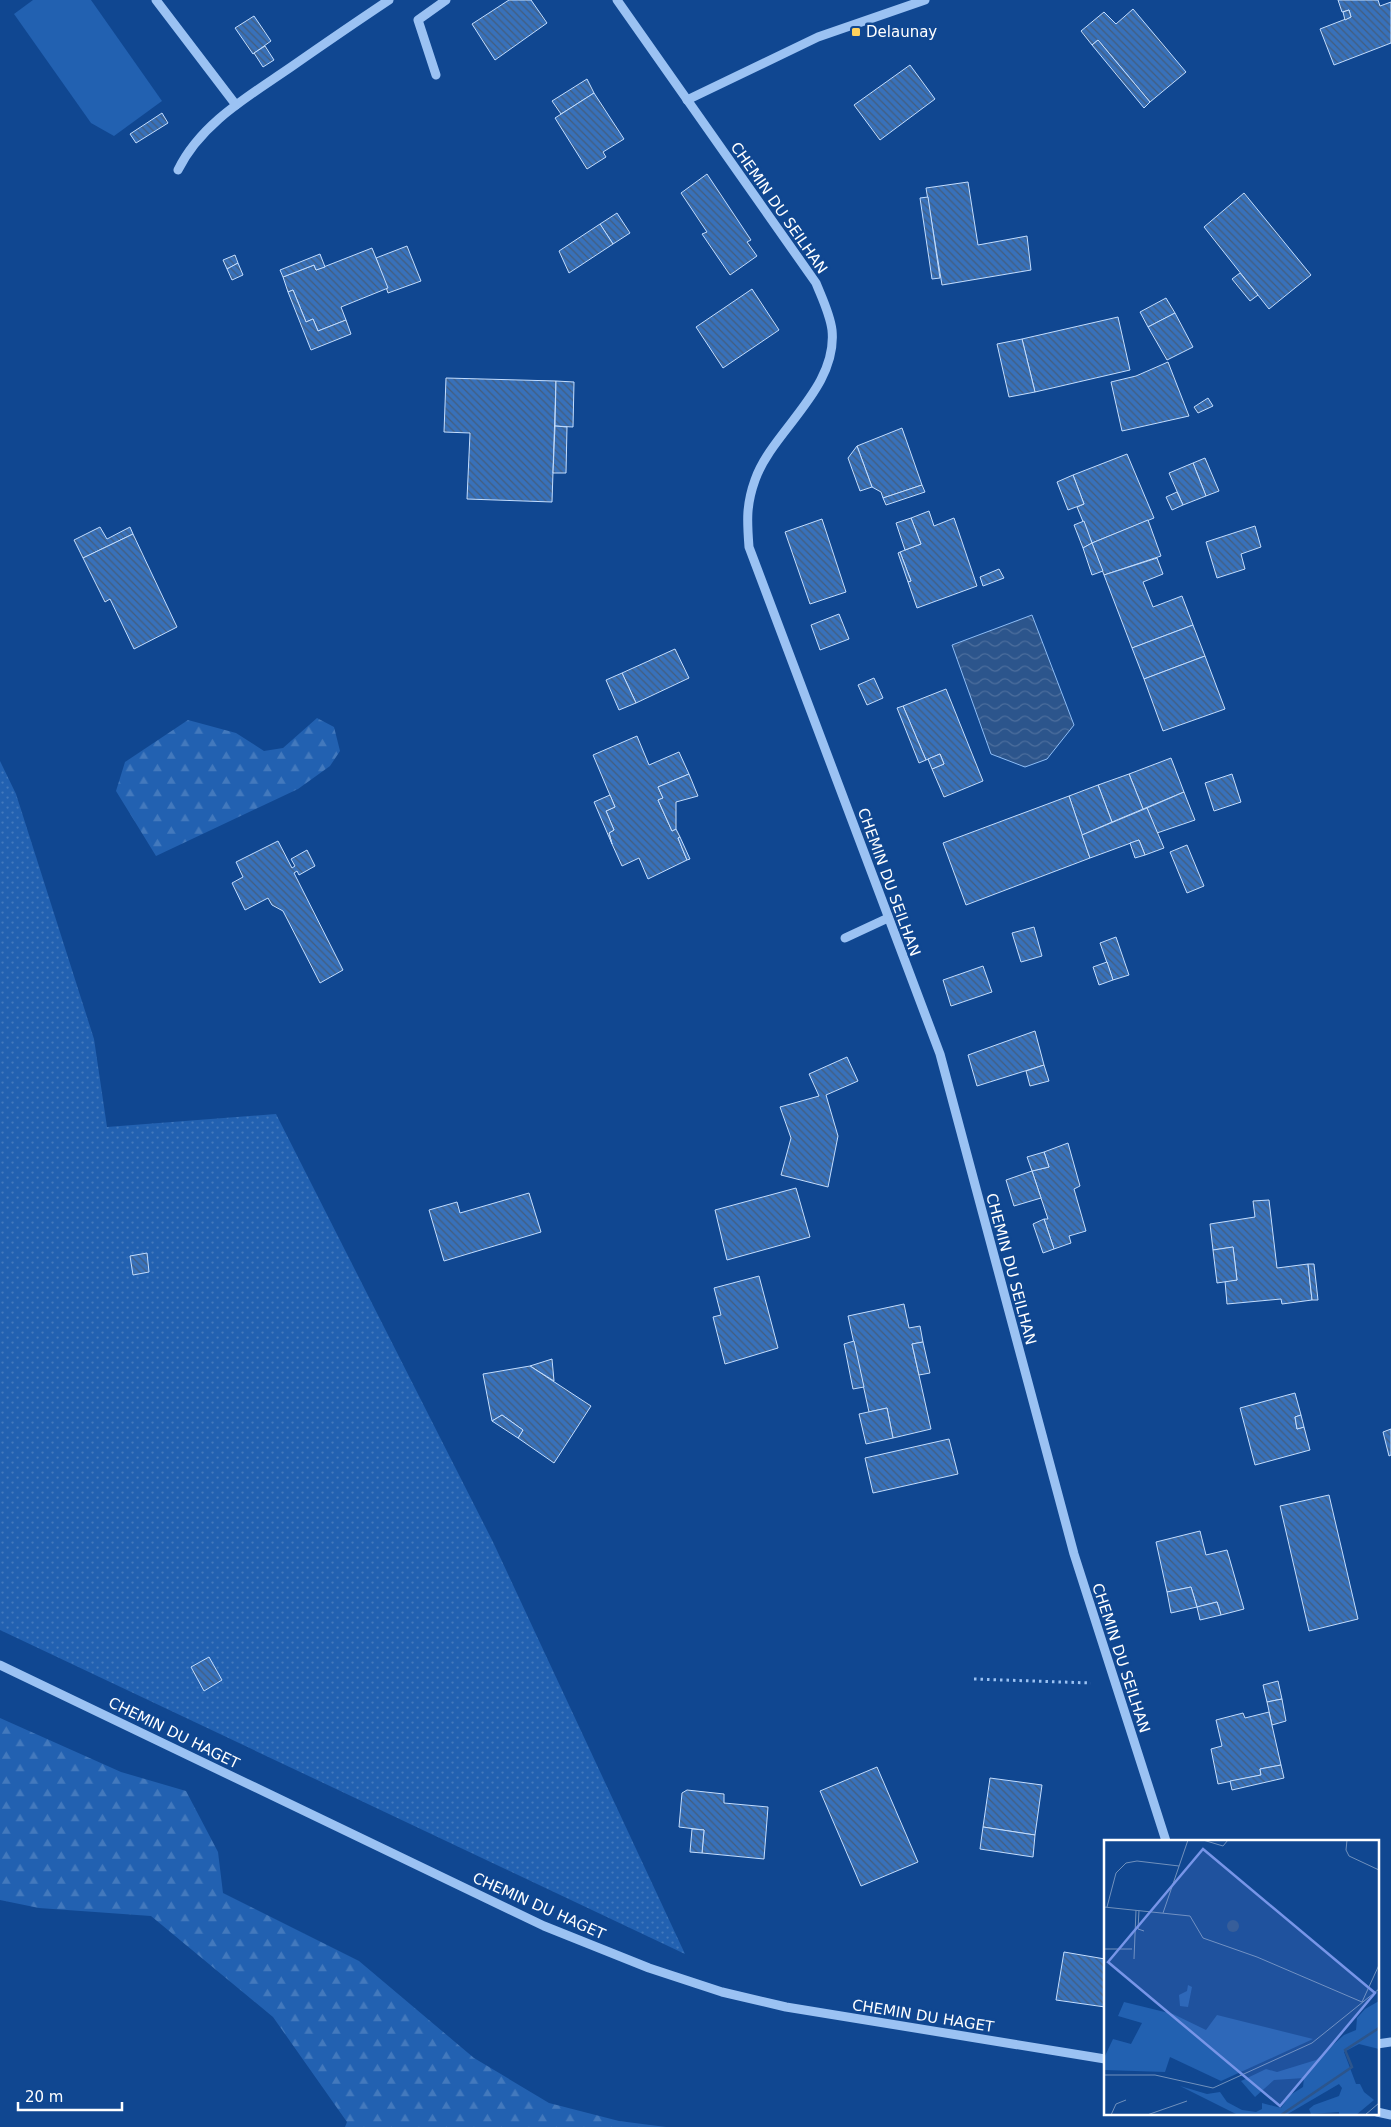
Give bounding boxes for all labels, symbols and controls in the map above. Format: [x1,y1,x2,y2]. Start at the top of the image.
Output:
place label: Delaunay [866,23,937,41]
marker: Delaunay [850,26,862,38]
street label: CHEMIN DU SEILHAN [727,139,831,277]
street label: CHEMIN DU SEILHAN [854,805,924,959]
street label: CHEMIN DU SEILHAN [982,1191,1040,1347]
street label: CHEMIN DU SEILHAN [1088,1581,1154,1735]
street label: CHEMIN DU HAGET [106,1693,243,1773]
inset map [1104,1840,1378,2114]
street label: CHEMIN DU HAGET [470,1869,609,1944]
street label: CHEMIN DU HAGET [851,1996,996,2036]
scale bar [18,2080,121,2112]
text: 20 m [25,2088,63,2106]

